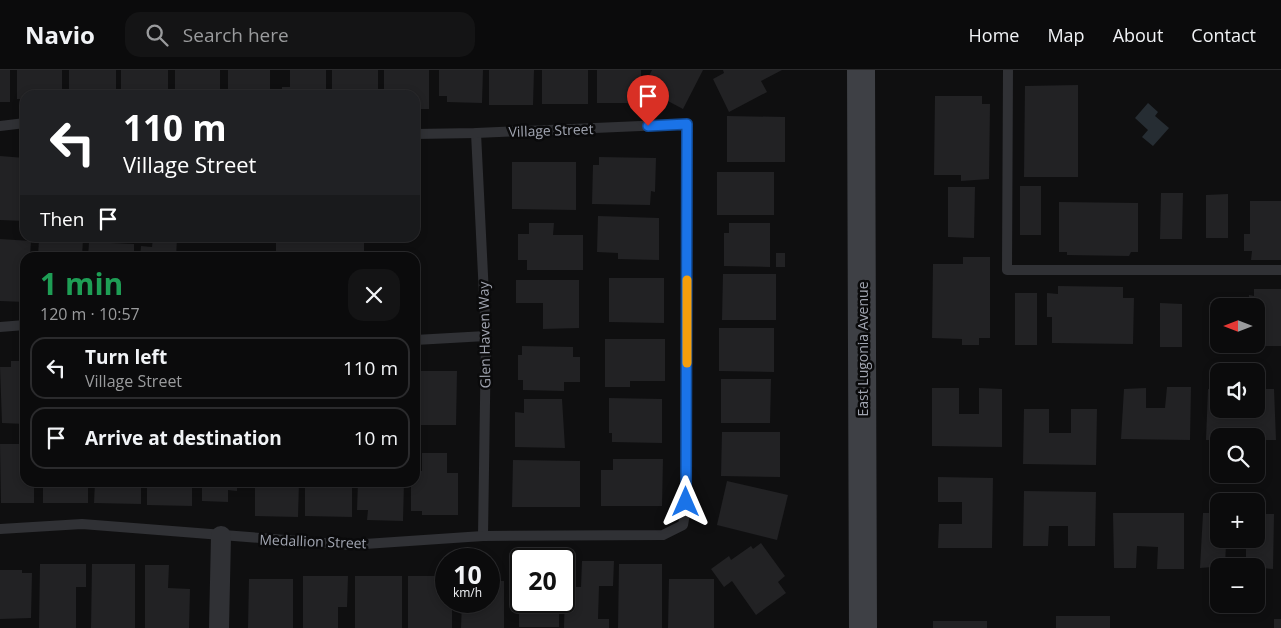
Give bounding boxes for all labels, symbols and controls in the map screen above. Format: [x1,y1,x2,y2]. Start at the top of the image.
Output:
search box [125,12,475,57]
text: Navio [25,18,95,51]
icon: search [143,21,171,49]
text: Search here [183,22,289,48]
text: Home [969,23,1019,47]
text: Map [1047,23,1085,47]
text: About [1113,23,1163,47]
text: Contact [1191,23,1256,47]
pin [627,75,669,126]
icon: arrive [634,82,662,110]
text: 110 m [123,104,227,151]
icon: left [40,110,105,175]
street label: Village Street [508,119,594,141]
text: Village Street [123,149,256,179]
icon: arrive [94,205,122,233]
text: Then [40,206,84,232]
text: 1 min [40,263,123,304]
button: close [348,269,400,321]
street label: Glen Haven Way [474,281,494,389]
street label: East Lugonia Avenue [853,281,872,417]
north arrow [1210,298,1265,352]
map controls [1210,298,1265,613]
text: 120 m · 10:57 [40,303,140,325]
text: Turn left [85,344,167,370]
icon: left [42,354,70,382]
text: 110 m [343,355,398,381]
button: sound [1210,363,1265,418]
text: Village Street [85,370,182,392]
icon: arrive [42,424,70,452]
text: Arrive at destination [85,425,282,451]
text: 10 m [354,425,398,451]
button: search [1210,428,1265,483]
position arrow [659,475,711,527]
button: + [1210,493,1265,548]
street label: Medallion Street [259,530,367,552]
speed limit sign: 20 [510,548,575,613]
text: 10 [453,557,482,591]
button: − [1210,558,1265,613]
text: km/h [453,584,482,601]

